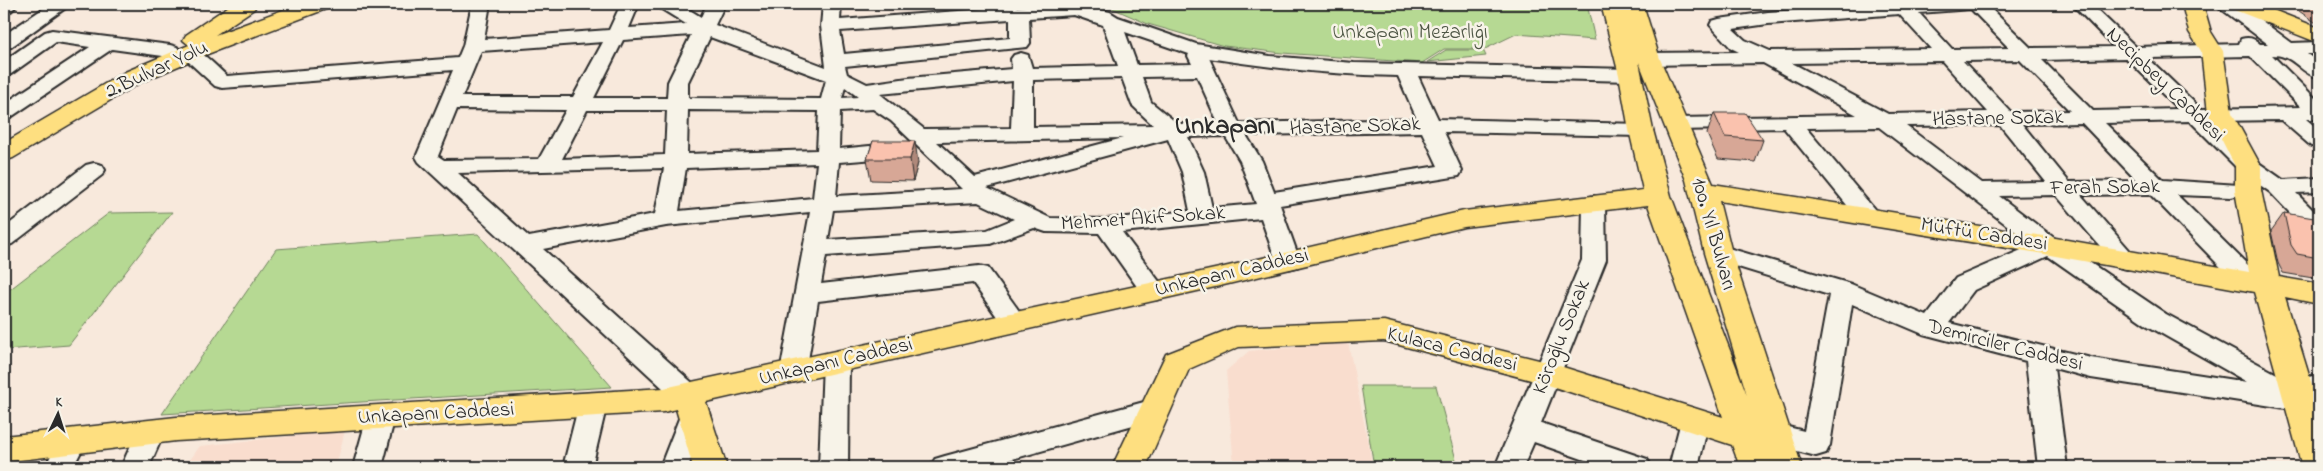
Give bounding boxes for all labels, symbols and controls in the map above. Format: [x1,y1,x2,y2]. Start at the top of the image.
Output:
park label: Unkapanı Mezarlığı [1332,18,1488,50]
street label: Necipbey Caddesi [2097,20,2231,151]
street label: 2.Bulvar Yolu [101,33,213,107]
street label: Hastane Sokak [1932,103,2065,135]
district label: Unkapanı [1175,108,1275,146]
street label: Hastane Sokak [1289,110,1422,144]
street label: Ferah Sokak [2049,172,2161,204]
street label: 100. Yıl Bulvarı [1683,174,1743,294]
street label: Mehmet Akif Sokak [1060,198,1227,240]
street label: Müftü Caddesi [1918,210,2050,260]
street label: Unkapanı Caddesi [1152,241,1312,305]
street label: Köroğlu Sokak [1525,274,1601,400]
street label: Demirciler Caddesi [1923,312,2086,380]
street label: Kulaca Caddesi [1384,319,1520,381]
street label: Unkapanı Caddesi [756,330,916,394]
north arrow [32,388,82,438]
text: K [55,392,64,413]
street label: Unkapanı Caddesi [357,395,515,433]

